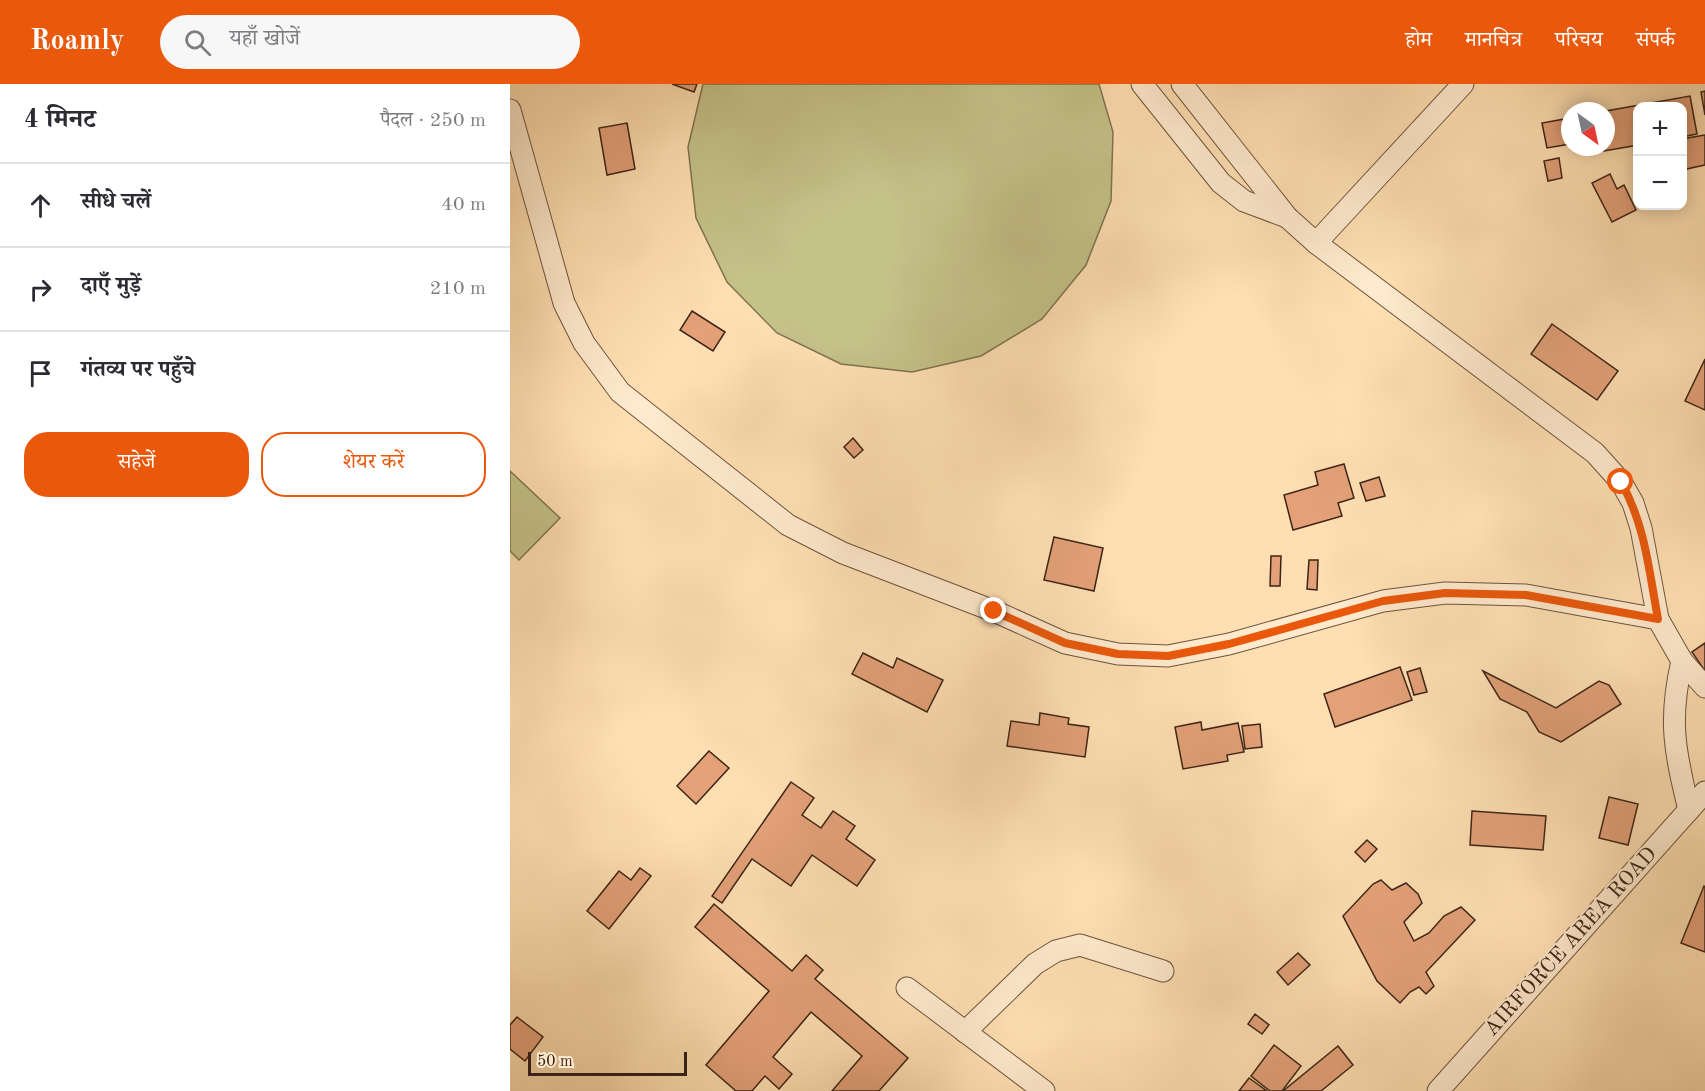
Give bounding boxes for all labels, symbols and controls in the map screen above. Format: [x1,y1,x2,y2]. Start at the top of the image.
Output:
search box [160,15,580,69]
icon: search [181,26,214,59]
text: Roamly [30,28,124,56]
text: यहाँ खोजें [229,28,300,50]
text: होम [1405,30,1432,51]
text: मानचित्र [1465,30,1522,51]
text: परिचय [1555,30,1603,51]
text: संपर्क [1636,30,1675,51]
north arrow [1561,102,1615,156]
map controls [1633,102,1687,210]
button: + [1633,102,1687,156]
text: 4 मिनट [24,107,96,133]
text: पैदल · 250 m [380,111,486,131]
button: − [1633,156,1687,210]
icon: ahead [24,189,57,222]
text: सीधे चलें [81,191,151,213]
text: 40 m [441,195,486,215]
icon: right [24,273,57,306]
text: दाएँ मुड़ें [81,275,141,297]
text: 210 m [430,279,486,299]
icon: arrive [24,357,57,390]
text: गंतव्य पर पहुँचे [81,359,195,381]
button: सहेजें [24,432,249,497]
button: शेयर करें [261,432,486,497]
route start [1607,468,1633,494]
route end [980,597,1006,623]
street label: AIRFORCE AREA ROAD [1481,844,1661,1040]
scale bar [528,1049,687,1076]
text: 50 m [537,1054,573,1070]

